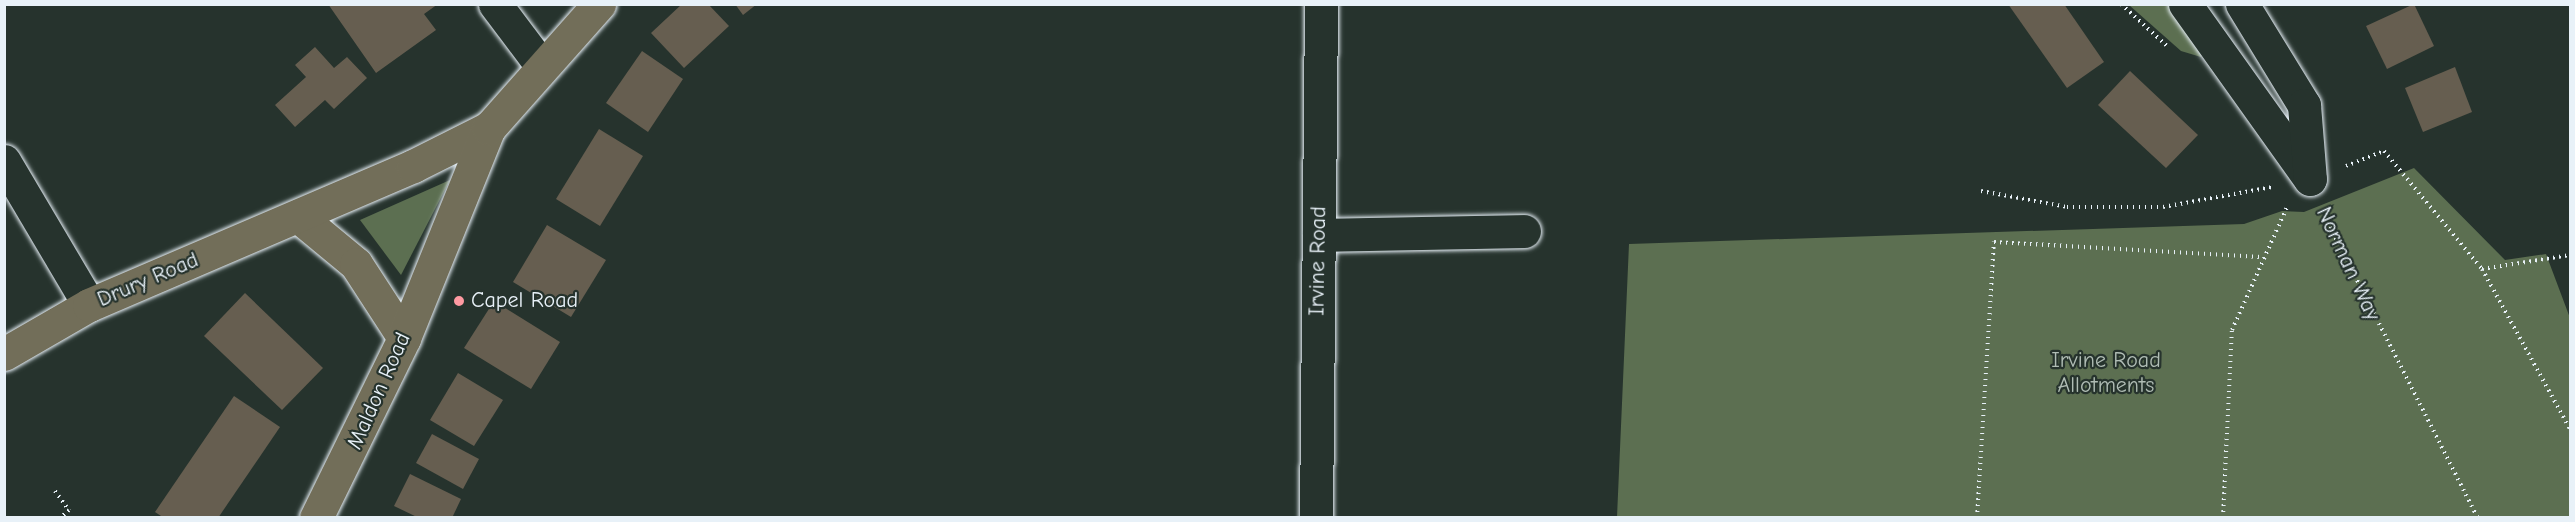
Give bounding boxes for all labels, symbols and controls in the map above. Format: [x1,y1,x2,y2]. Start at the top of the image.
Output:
street label: Norman Way [2310,203,2386,325]
street label: Irvine Road [1304,206,1332,316]
street label: Drury Road [93,247,203,313]
place label: Capel Road [471,288,578,314]
marker: Capel Road [452,294,466,308]
street label: Maldon Road [342,329,416,453]
park label: Irvine Road Allotments [2051,347,2161,398]

